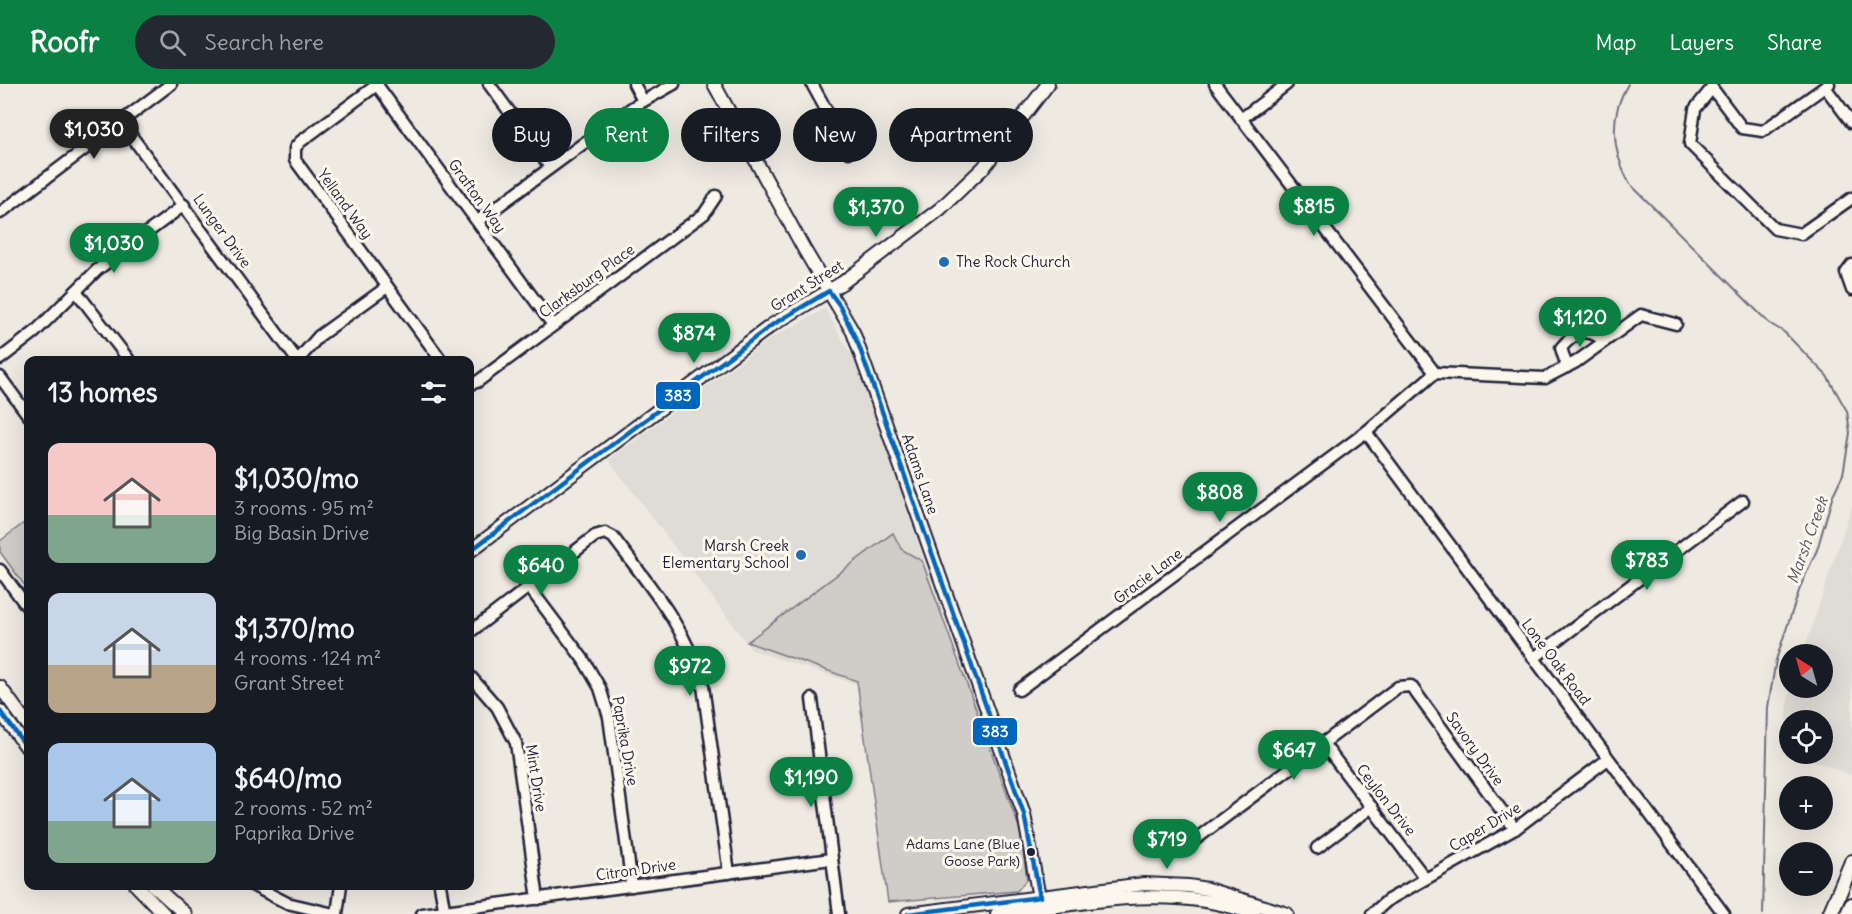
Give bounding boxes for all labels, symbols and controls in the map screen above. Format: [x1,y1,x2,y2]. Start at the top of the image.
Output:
search box [135,15,555,69]
text: Roofr [30,24,99,60]
icon: search [156,26,189,59]
text: Search here [204,28,324,56]
text: Map [1596,29,1636,56]
text: Layers [1669,29,1734,56]
text: Share [1767,29,1822,56]
chip: Buy [492,108,572,162]
chip: Rent [584,108,669,162]
chip: Filters [681,108,781,162]
chip: New [793,108,877,162]
chip: Apartment [889,108,1033,162]
pin: $1,030 [45,109,143,160]
text: $1,030 [64,116,124,141]
street label: Grafton Way [444,155,510,236]
street label: Yelland Way [314,165,377,242]
pin: $815 [1278,186,1350,237]
pin: $1,370 [827,187,925,238]
street label: Lunger Drive [189,190,256,272]
text: $815 [1293,193,1335,218]
text: $1,370 [847,194,905,219]
pin: $1,030 [65,223,163,274]
text: $1,030 [84,230,144,255]
street label: Clarksburg Place [535,240,638,322]
place label: The Rock Church [956,252,1071,271]
marker: The Rock Church [937,255,951,269]
street label: Grant Street [767,256,847,316]
pin: $1,120 [1531,297,1629,348]
text: $1,120 [1553,304,1607,329]
pin: $874 [658,313,730,364]
text: $874 [672,320,716,345]
text: 13 homes [48,376,158,409]
icon: filters [417,376,450,409]
line badge: 383 [655,381,701,410]
text: 383 [664,385,692,405]
street label: Adams Lane [898,431,943,517]
text: $1,030/mo [234,462,359,495]
icon: home [96,467,168,539]
pin: $808 [1184,472,1256,523]
text: $808 [1196,479,1244,504]
water label: Marsh Creek [1782,492,1833,586]
text: 3 rooms · 95 m² [234,495,374,520]
text: Big Basin Drive [234,520,369,545]
place label: Marsh Creek Elementary School [662,536,789,572]
pin: $783 [1611,540,1683,591]
street label: Gracie Lane [1110,544,1186,608]
pin: $640 [505,545,577,596]
text: $783 [1625,547,1669,572]
marker: Marsh Creek Elementary School [794,548,808,562]
text: $640 [517,552,565,577]
text: $1,370/mo [234,612,355,645]
street label: Lone Oak Road [1518,615,1595,709]
icon: home [96,617,168,689]
north arrow [1779,644,1833,698]
map controls [1779,644,1833,896]
text: 4 rooms · 124 m² [234,645,381,670]
pin: $972 [654,646,726,697]
text: $972 [668,653,712,678]
text: Grant Street [234,670,344,695]
street label: Paprika Drive [608,695,643,787]
street label: Savory Drive [1442,708,1508,789]
button: locate [1779,710,1833,764]
line badge: 383 [972,717,1018,746]
text: 383 [981,721,1009,741]
pin: $647 [1258,730,1330,781]
text: $647 [1272,737,1316,762]
street label: Mint Drive [522,743,551,813]
pin: $1,190 [762,757,860,808]
street label: Ceylon Drive [1353,760,1420,839]
text: $640/mo [234,762,342,795]
text: $1,190 [784,764,838,789]
icon: home [96,767,168,839]
button: + [1779,776,1833,830]
text: 2 rooms · 52 m² [234,795,373,820]
street label: Caper Drive [1446,798,1524,855]
pin: $719 [1131,819,1203,870]
text: Paprika Drive [234,820,355,845]
text: $719 [1147,826,1187,851]
place label: Adams Lane (Blue Goose Park) [906,835,1020,870]
button: − [1779,842,1833,896]
marker: Adams Lane (Blue Goose Park) [1025,846,1037,858]
street label: Citron Drive [595,854,677,885]

